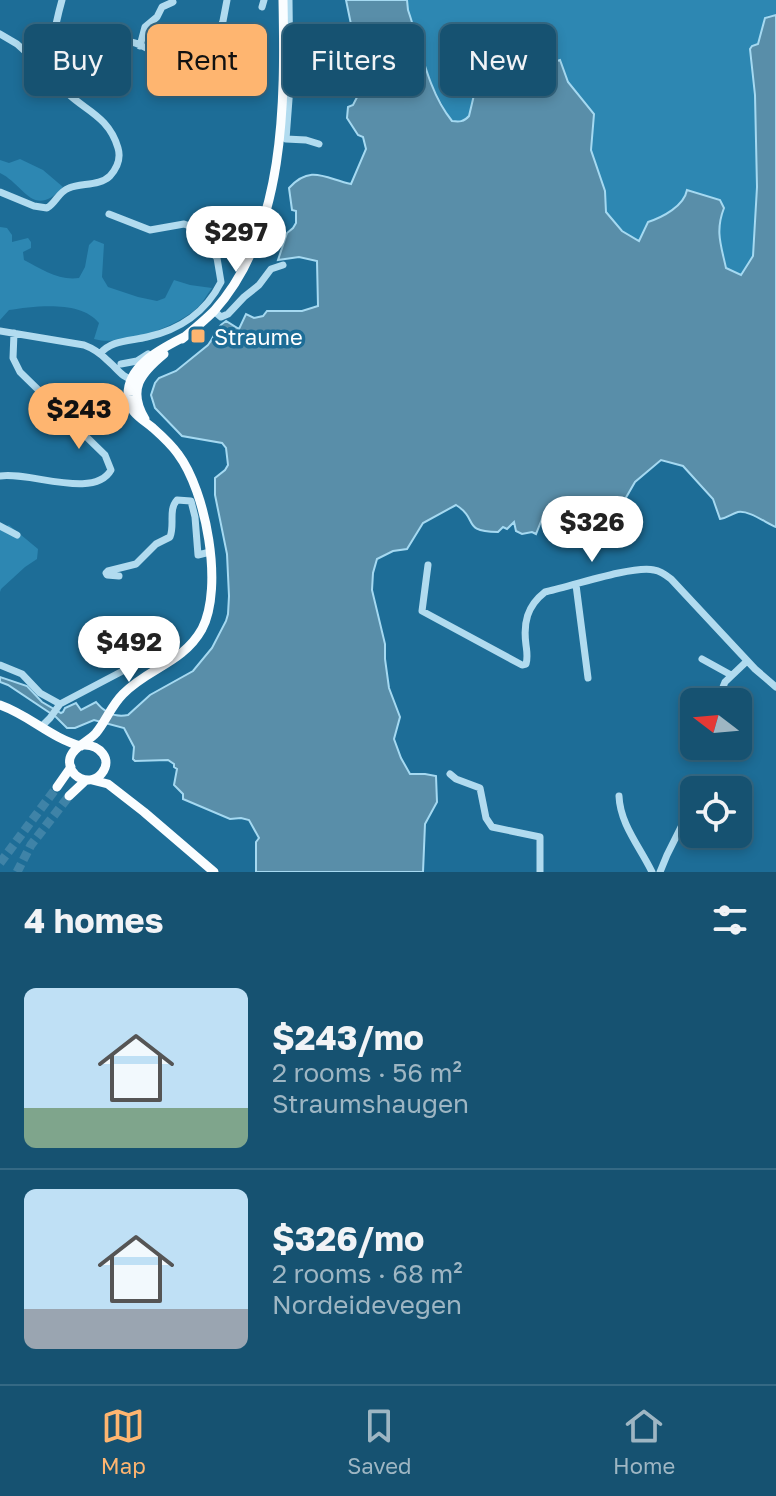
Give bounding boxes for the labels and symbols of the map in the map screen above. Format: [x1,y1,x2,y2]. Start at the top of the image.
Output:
pin: $297 [189,206,283,274]
place label: Straume [214,323,303,350]
marker: Straume [189,327,207,345]
pin: $243 [32,383,126,451]
pin: $326 [545,496,639,564]
pin: $492 [82,616,176,684]
north arrow [680,688,752,760]

